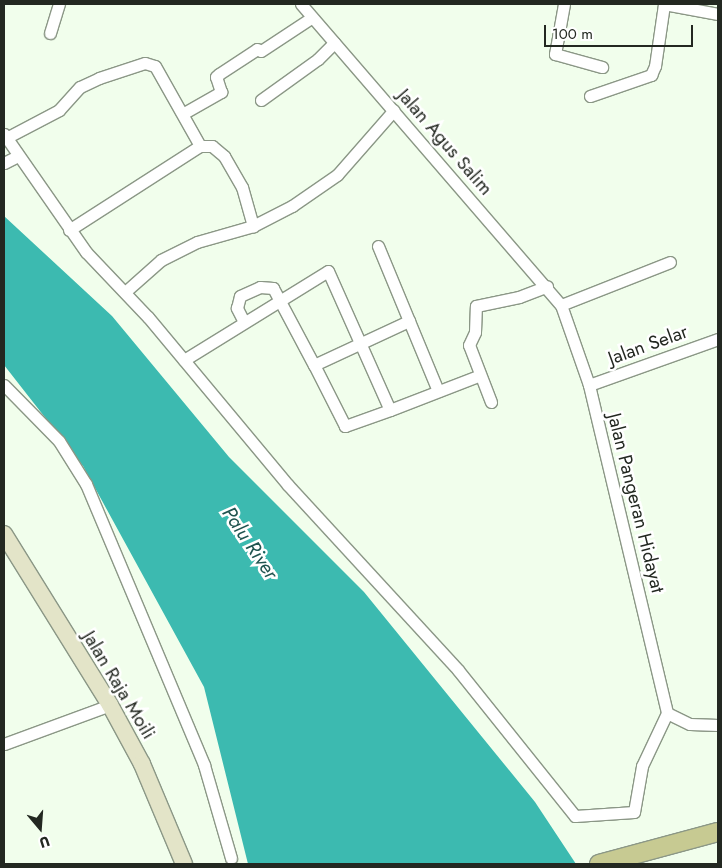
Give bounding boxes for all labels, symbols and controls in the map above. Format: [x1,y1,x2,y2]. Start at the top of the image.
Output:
scale bar [547,15,696,47]
text: 100 m [552,23,593,45]
street label: Jalan Agus Salim [393,84,497,200]
street label: Jalan Selar [605,320,691,370]
street label: Jalan Pangeran Hidayat [603,411,669,595]
water label: Palu River [217,502,283,584]
street label: Jalan Raja Moili [78,627,160,743]
north arrow [15,803,65,853]
text: U [37,831,52,853]

